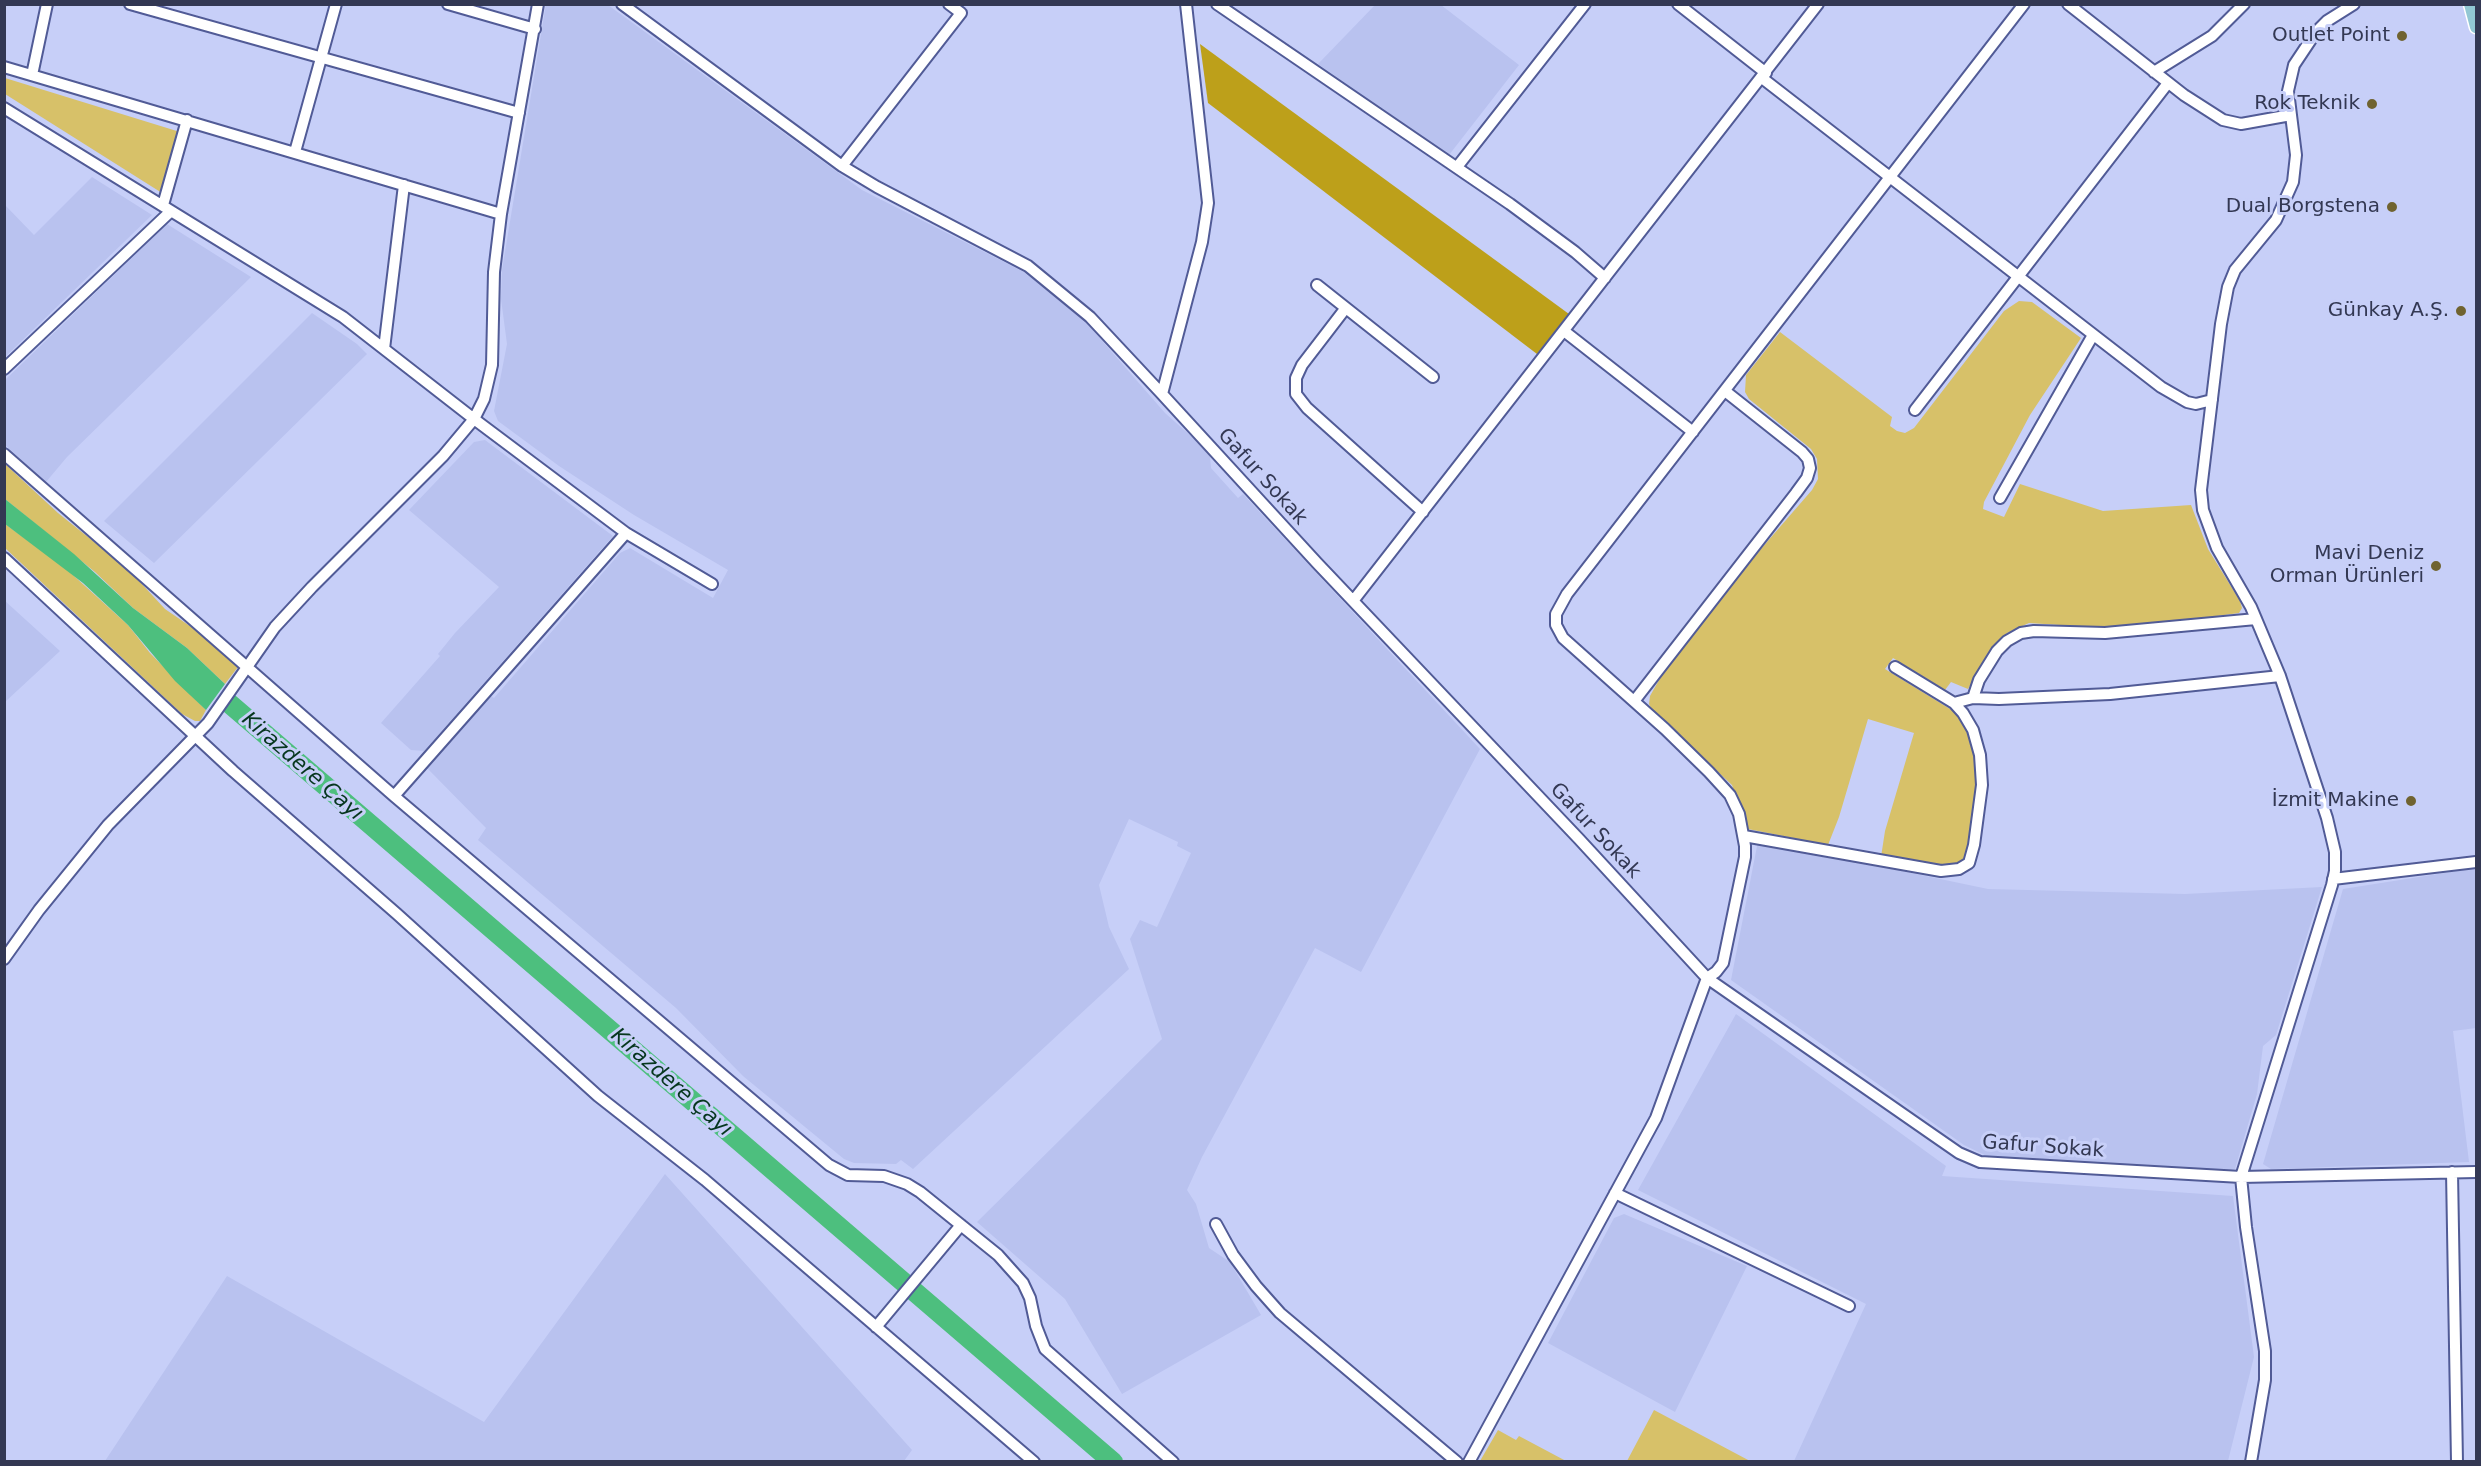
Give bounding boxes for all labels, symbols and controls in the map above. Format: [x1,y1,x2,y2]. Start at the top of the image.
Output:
place label: Outlet Point [2272,24,2390,48]
marker: Outlet Point [2395,29,2409,43]
place label: Rok Teknik [2254,92,2360,116]
marker: Rok Teknik [2365,97,2379,111]
place label: Dual Borgstena [2226,195,2380,219]
marker: Dual Borgstena [2385,200,2399,214]
place label: Günkay A.Ş. [2328,299,2449,323]
marker: Günkay A.Ş. [2454,304,2468,318]
street label: Gafur Sokak [1212,424,1312,530]
place label: Mavi Deniz Orman Ürünleri [2270,542,2424,589]
marker: Mavi Deniz Orman Ürünleri [2429,559,2443,573]
water label: Kirazdere Çayı [236,707,368,827]
street label: Gafur Sokak [1545,778,1645,884]
place label: İzmit Makine [2272,789,2399,813]
marker: İzmit Makine [2404,794,2418,808]
water label: Kirazdere Çayı [605,1023,737,1143]
street label: Gafur Sokak [1981,1131,2105,1163]

